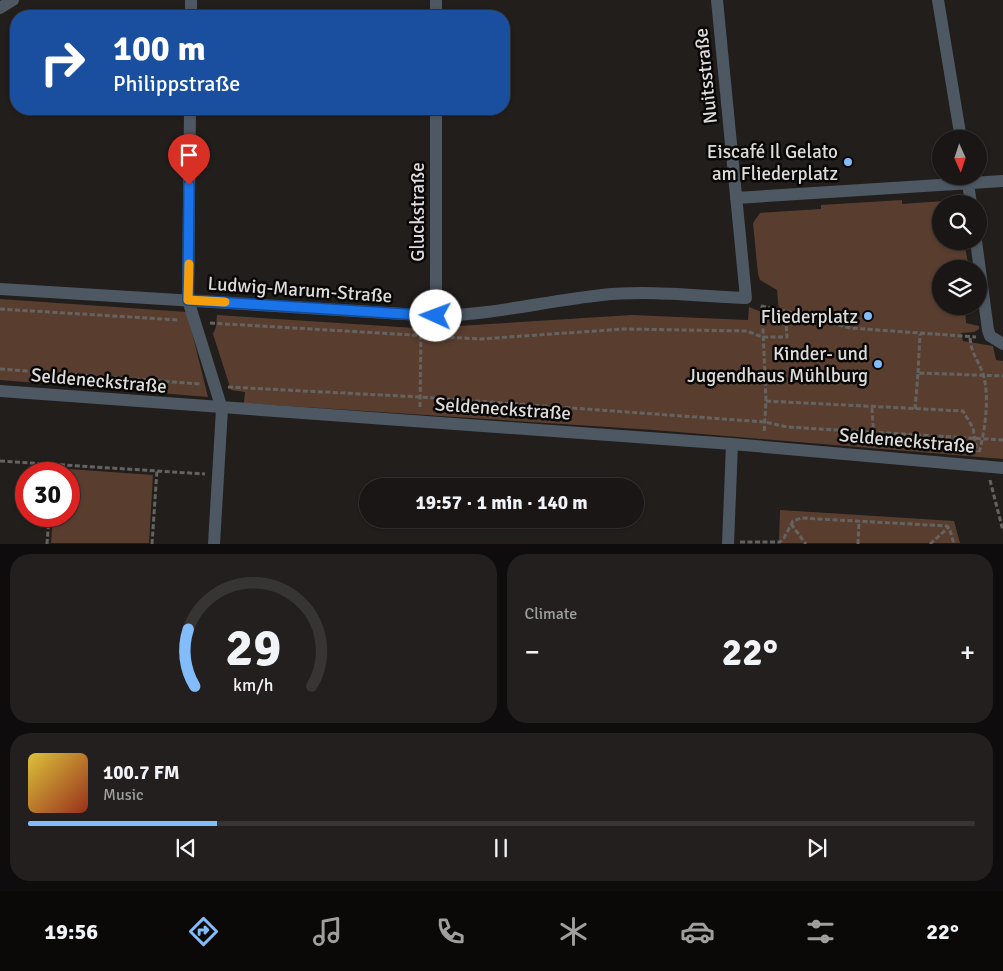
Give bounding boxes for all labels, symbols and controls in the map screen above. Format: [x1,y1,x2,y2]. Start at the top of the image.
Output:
text: 100 m [113,27,206,70]
street label: Nuitsstraße [689,27,723,125]
icon: right [30,30,95,95]
text: Philippstraße [113,70,240,97]
north arrow [932,130,988,185]
map controls [932,130,987,315]
pin [168,134,210,185]
place label: Eiscafé Il Gelato am Fliederplatz [707,140,838,186]
icon: arrive [175,141,203,169]
marker: Eiscafé Il Gelato am Fliederplatz [842,156,854,168]
street label: Gluckstraße [406,162,430,262]
button: search [932,195,987,250]
button: layers [932,260,987,315]
street label: Ludwig-Marum-Straße [207,272,393,308]
position arrow [409,289,461,341]
place label: Fliederplatz [761,305,858,329]
marker: Fliederplatz [862,310,874,322]
place label: Kinder- und Jugendhaus Mühlburg [687,342,868,388]
marker: Kinder- und Jugendhaus Mühlburg [872,358,884,370]
street label: Seldeneckstraße [30,363,168,399]
street label: Seldeneckstraße [434,392,572,426]
street label: Seldeneckstraße [838,423,976,459]
speed limit sign: 30 [15,462,80,527]
text: 19:57 · 1 min · 140 m [415,491,588,515]
text: Climate [525,604,577,624]
text: 29 [225,616,281,680]
text: 22° [722,629,778,676]
text: − [525,635,540,669]
text: + [960,635,975,669]
text: km/h [233,674,273,696]
text: 100.7 FM [103,761,180,785]
text: Music [103,785,144,805]
icon: previous [172,834,200,862]
icon: pause [487,834,515,862]
icon: next [803,834,831,862]
icon: directions [186,914,221,949]
icon: music [310,914,345,949]
icon: phone [433,914,468,949]
icon: climate [556,914,591,949]
icon: car [680,914,715,949]
icon: filters [803,914,838,949]
text: 19:56 [44,918,98,945]
text: 22° [926,918,959,945]

